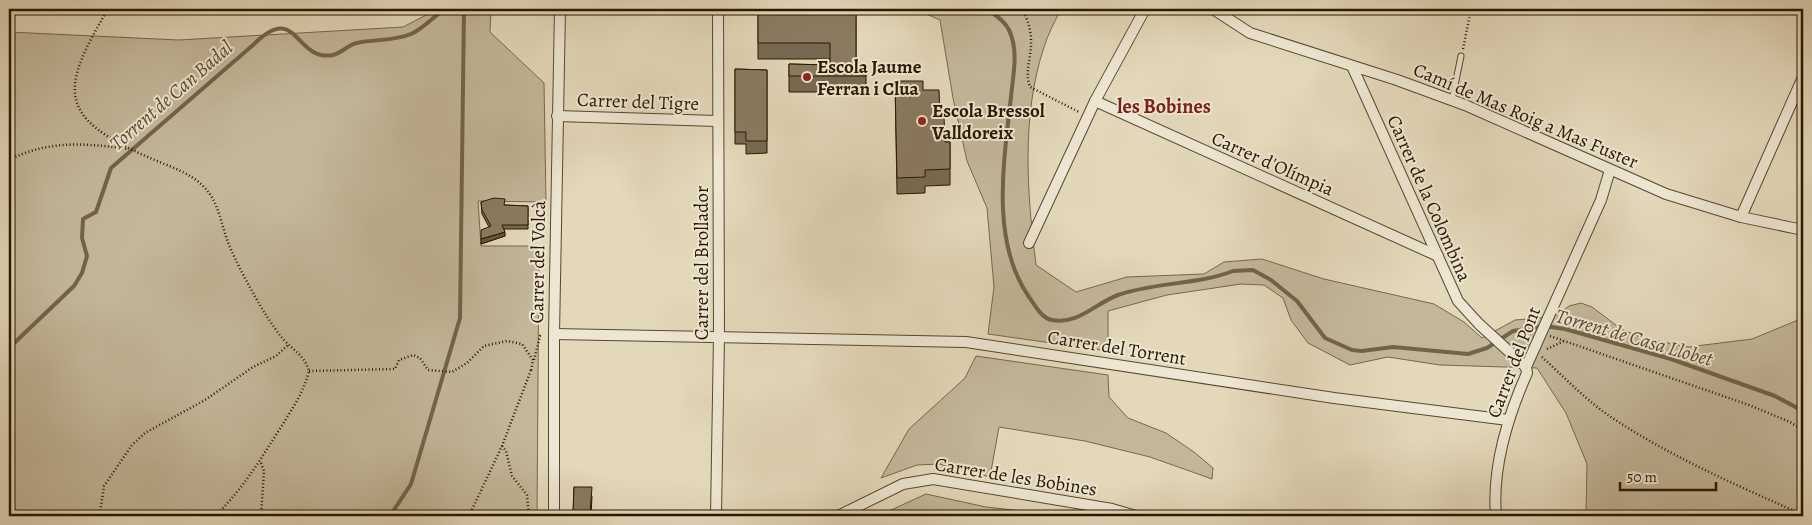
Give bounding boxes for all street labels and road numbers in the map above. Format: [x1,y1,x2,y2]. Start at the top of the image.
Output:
street label: Camí de Mas Roig a Mas Fuster [1409,57,1642,175]
street label: Carrer del Tigre [577,87,699,117]
street label: Carrer de la Colombina [1381,111,1478,286]
street label: Carrer d'Olímpia [1207,125,1338,203]
street label: Carrer del Brollador [689,186,715,340]
street label: Carrer del Volcà [524,200,552,324]
street label: Carrer del Pont [1481,303,1547,422]
street label: Carrer del Torrent [1046,324,1188,372]
street label: Carrer de les Bobines [933,451,1099,503]

